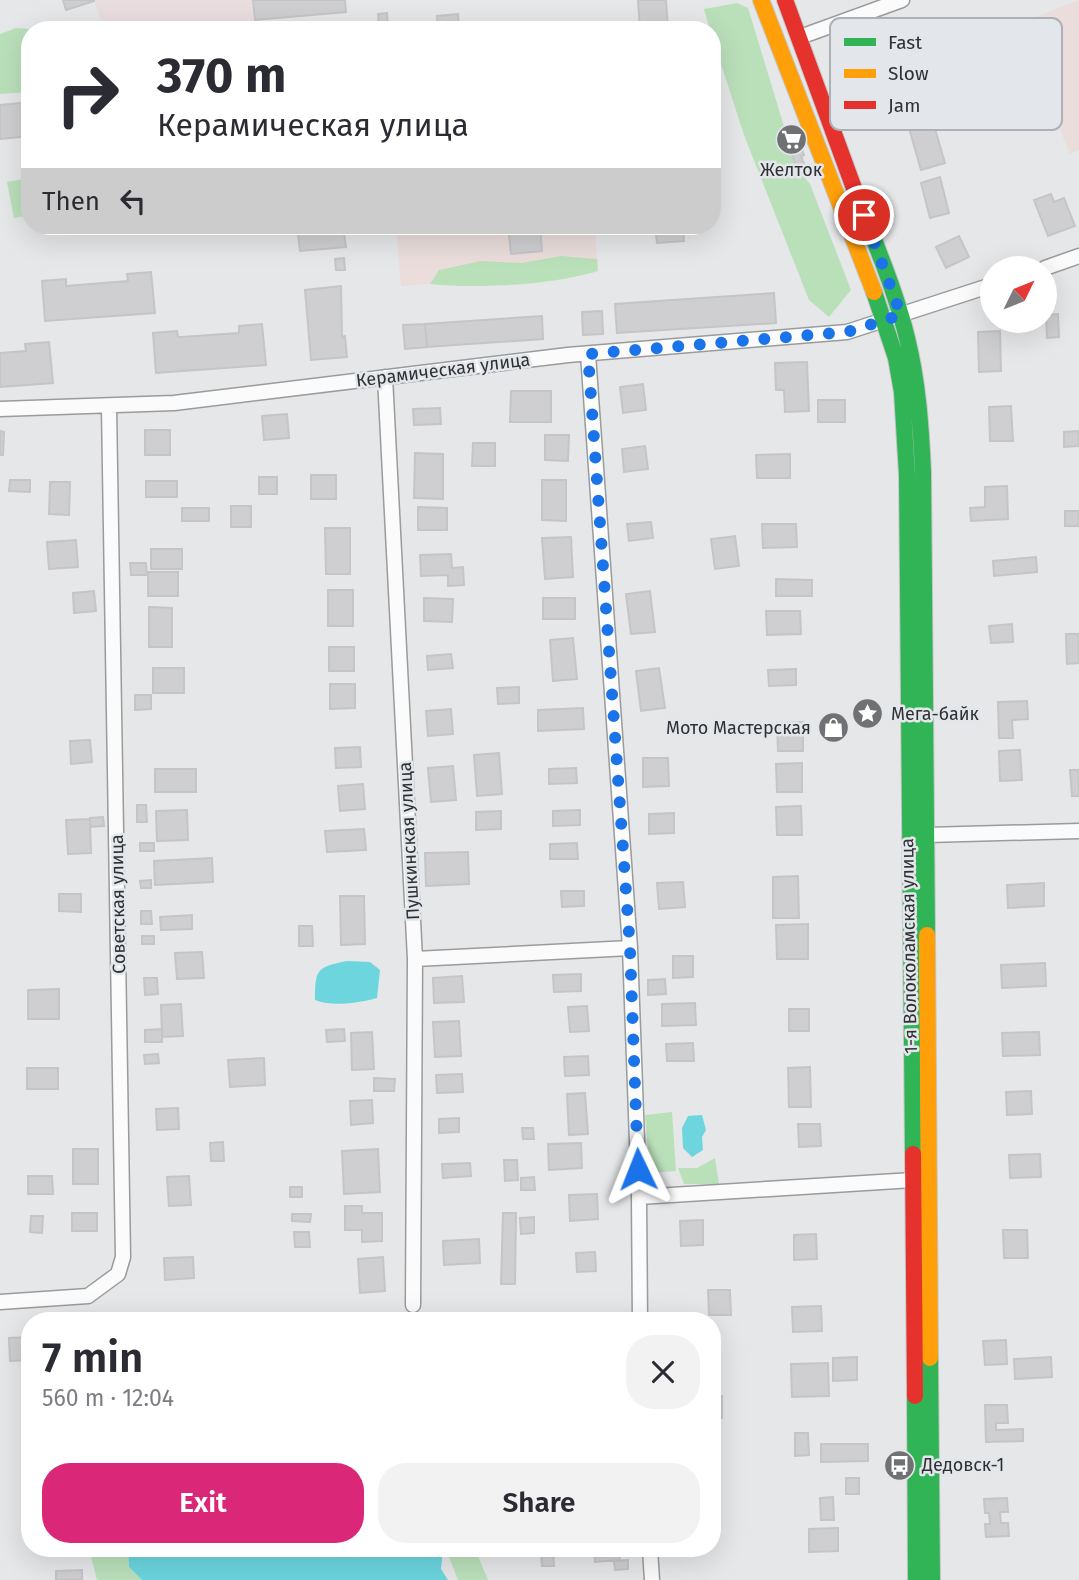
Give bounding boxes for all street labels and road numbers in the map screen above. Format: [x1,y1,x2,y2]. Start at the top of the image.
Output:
street label: Керамическая улица [355,348,531,392]
street label: Пушкинская улица [394,761,424,921]
street label: Советская улица [106,834,130,974]
street label: 1-я Волоколамская улица [896,838,922,1054]

